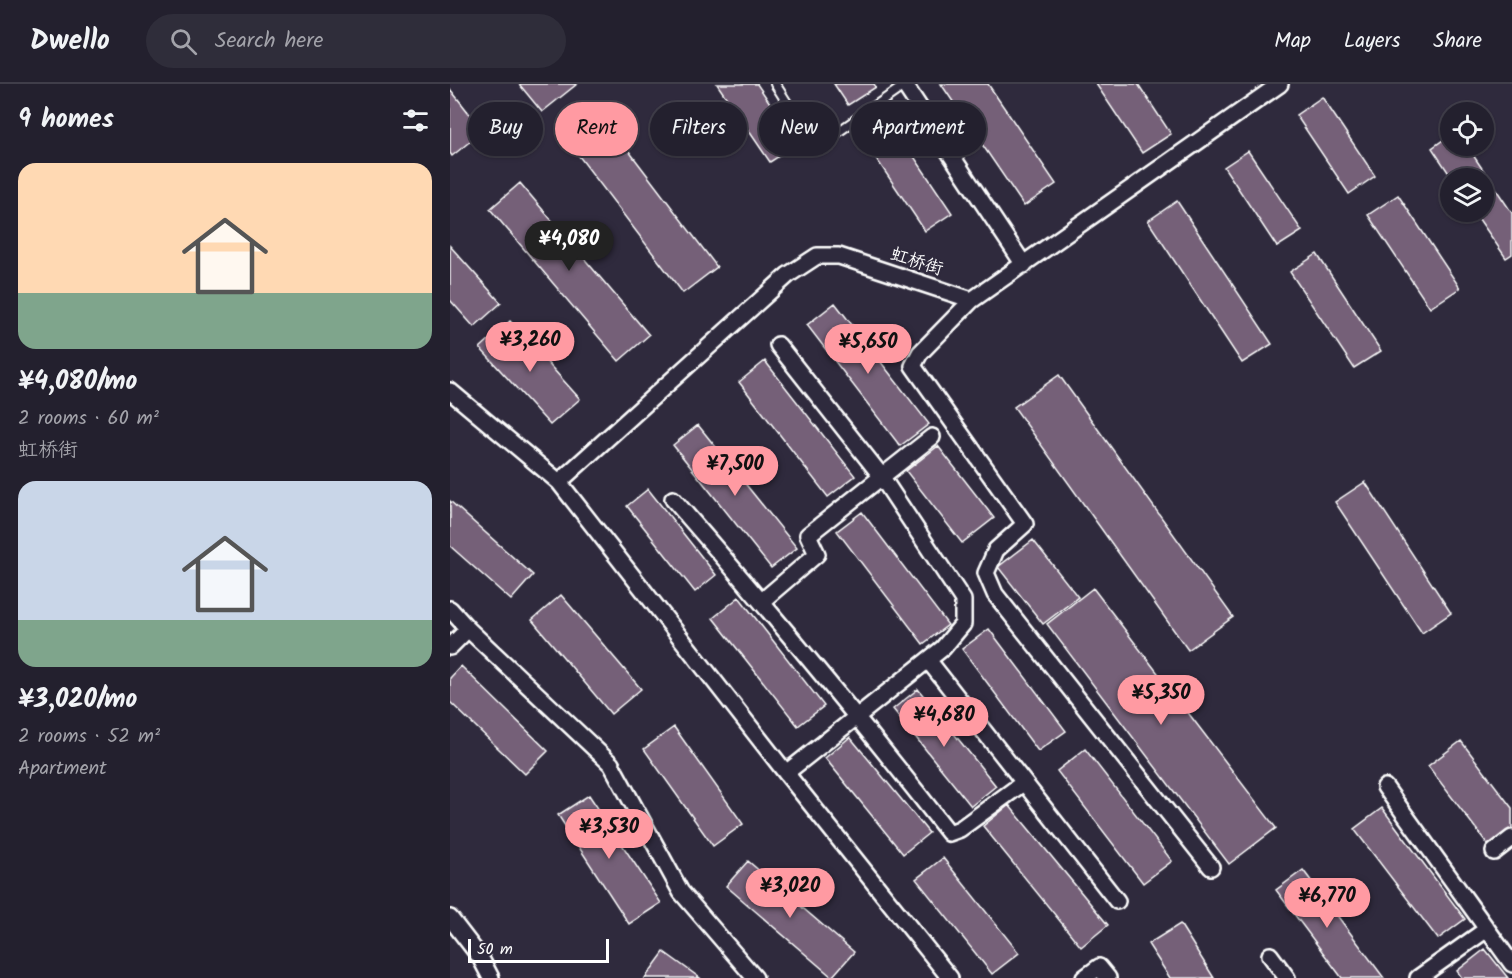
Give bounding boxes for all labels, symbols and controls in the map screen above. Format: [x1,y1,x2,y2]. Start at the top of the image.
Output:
search box [146,14,566,68]
text: Dwello [30,19,110,64]
text: Search here [215,24,323,59]
icon: search [167,25,200,58]
text: Map [1274,25,1311,58]
text: Layers [1344,25,1400,58]
text: Share [1433,25,1482,58]
text: 9 homes [18,99,114,141]
chip: Buy [468,102,543,156]
chip: Rent [555,102,638,156]
chip: Filters [650,102,747,156]
chip: New [759,102,839,156]
chip: Apartment [851,102,986,156]
map controls [1440,102,1494,222]
button: locate [1440,102,1494,156]
icon: filters [399,104,432,137]
button: layers [1440,168,1494,222]
icon: home [171,202,279,310]
pin: ¥4,080 [520,221,618,272]
text: ¥4,080 [539,224,599,256]
street label: 虹桥街 [886,240,947,285]
pin: ¥3,260 [481,322,579,373]
pin: ¥5,650 [819,324,917,375]
text: ¥3,260 [499,325,561,357]
text: ¥5,650 [839,327,897,359]
text: ¥4,080/mo [18,361,137,403]
text: 2 rooms · 60 m² [18,403,159,435]
text: 虹桥街 [18,435,78,467]
pin: ¥7,500 [686,446,784,497]
text: ¥7,500 [706,449,764,481]
icon: home [171,520,279,628]
pin: ¥5,350 [1112,675,1210,726]
text: ¥5,350 [1132,678,1190,710]
text: ¥3,020/mo [18,679,137,721]
pin: ¥4,680 [895,697,993,748]
text: ¥4,680 [913,700,975,732]
text: 2 rooms · 52 m² [18,721,160,753]
text: Apartment [18,753,107,785]
pin: ¥3,530 [560,809,658,860]
text: ¥3,530 [579,812,639,844]
pin: ¥3,020 [741,868,839,919]
text: ¥3,020 [760,871,820,903]
pin: ¥6,770 [1278,878,1376,929]
text: ¥6,770 [1298,881,1356,913]
scale bar [468,936,609,964]
text: 50 m [477,937,513,962]

